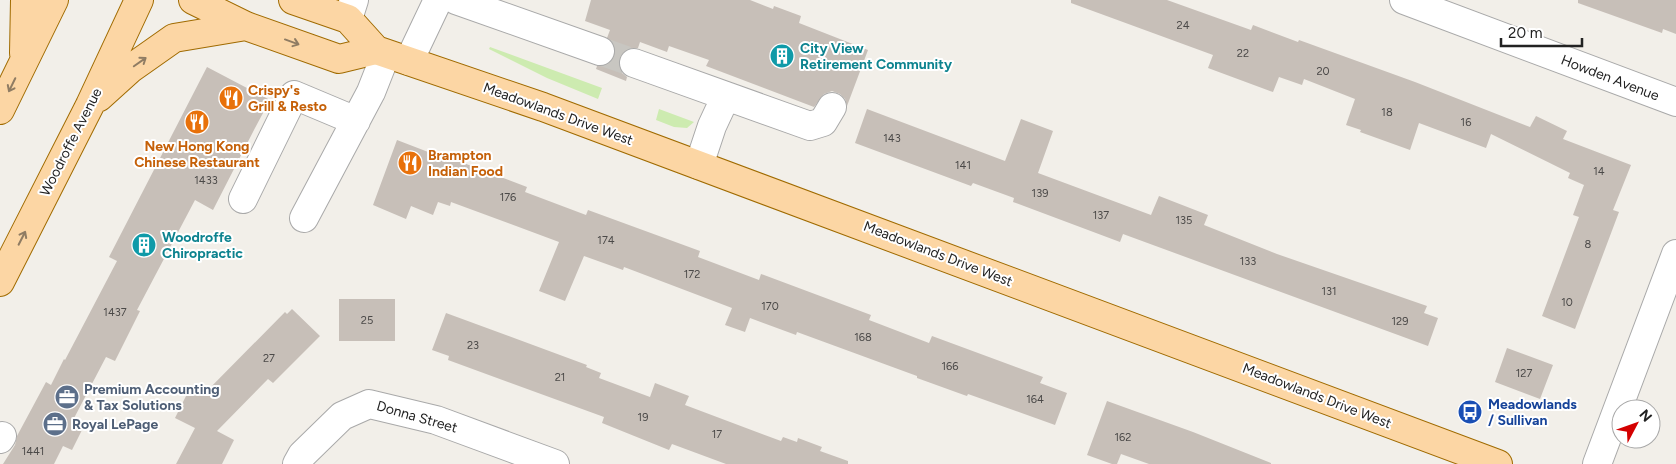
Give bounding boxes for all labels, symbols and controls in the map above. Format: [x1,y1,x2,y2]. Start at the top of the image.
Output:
scale bar [1501,15,1582,47]
house number: 24 [1177,19,1190,32]
text: 20 m [1508,24,1542,42]
one-way arrow [284,38,299,47]
place label: City View Retirement Community [800,40,953,73]
building icon: City View Retirement Community [769,43,795,69]
house number: 22 [1237,47,1249,60]
street label: Howden Avenue [1559,51,1662,105]
one-way arrow [133,57,147,67]
house number: 20 [1316,65,1330,78]
one-way arrow [7,77,16,92]
street label: Meadowlands Drive West [481,79,635,149]
place label: Crispy's Grill & Resto [248,82,327,115]
street label: Woodroffe Avenue [36,85,106,199]
restaurant icon: Crispy's Grill & Resto [218,85,244,111]
house number: 18 [1381,106,1393,119]
restaurant icon: New Hong Kong Chinese Restaurant [184,109,210,135]
house number: 16 [1461,116,1471,129]
house number: 143 [883,132,901,145]
place label: New Hong Kong Chinese Restaurant [134,138,260,171]
place label: Brampton Indian Food [428,147,503,180]
restaurant icon: Brampton Indian Food [397,150,423,176]
house number: 141 [955,159,971,172]
house number: 14 [1593,165,1605,178]
house number: 1433 [194,174,218,187]
house number: 139 [1032,187,1048,200]
house number: 176 [500,191,516,204]
house number: 137 [1093,209,1109,222]
house number: 135 [1176,214,1192,227]
street label: Meadowlands Drive West [861,218,1015,290]
place label: Woodroffe Chiropractic [162,229,243,262]
one-way arrow [18,231,27,246]
building icon: Woodroffe Chiropractic [131,232,157,258]
house number: 174 [597,234,615,247]
house number: 8 [1585,238,1592,251]
house number: 133 [1240,255,1256,268]
house number: 172 [684,268,700,281]
house number: 131 [1321,285,1337,298]
house number: 10 [1561,296,1573,309]
house number: 170 [761,300,779,313]
house number: 1437 [103,306,127,319]
house number: 25 [361,314,373,327]
house number: 129 [1392,315,1408,328]
house number: 168 [854,331,872,344]
house number: 23 [467,339,479,352]
house number: 27 [263,352,275,365]
house number: 166 [942,360,959,373]
street label: Meadowlands Drive West [1240,360,1394,432]
house number: 127 [1516,367,1532,380]
house number: 21 [555,371,565,384]
place label: Premium Accounting & Tax Solutions [84,381,220,414]
office icon: Premium Accounting & Tax Solutions [54,384,80,410]
house number: 164 [1026,393,1044,406]
place label: Meadowlands / Sullivan [1488,396,1577,429]
street label: Donna Street [375,397,459,437]
bus stop icon: Meadowlands / Sullivan [1457,399,1483,425]
north arrow [1611,399,1661,449]
text: N [1635,406,1655,425]
office icon: Royal LePage [42,411,68,437]
house number: 19 [638,411,648,424]
place label: Royal LePage [72,416,158,433]
house number: 17 [712,428,722,441]
house number: 162 [1115,431,1131,444]
house number: 1441 [22,445,44,458]

